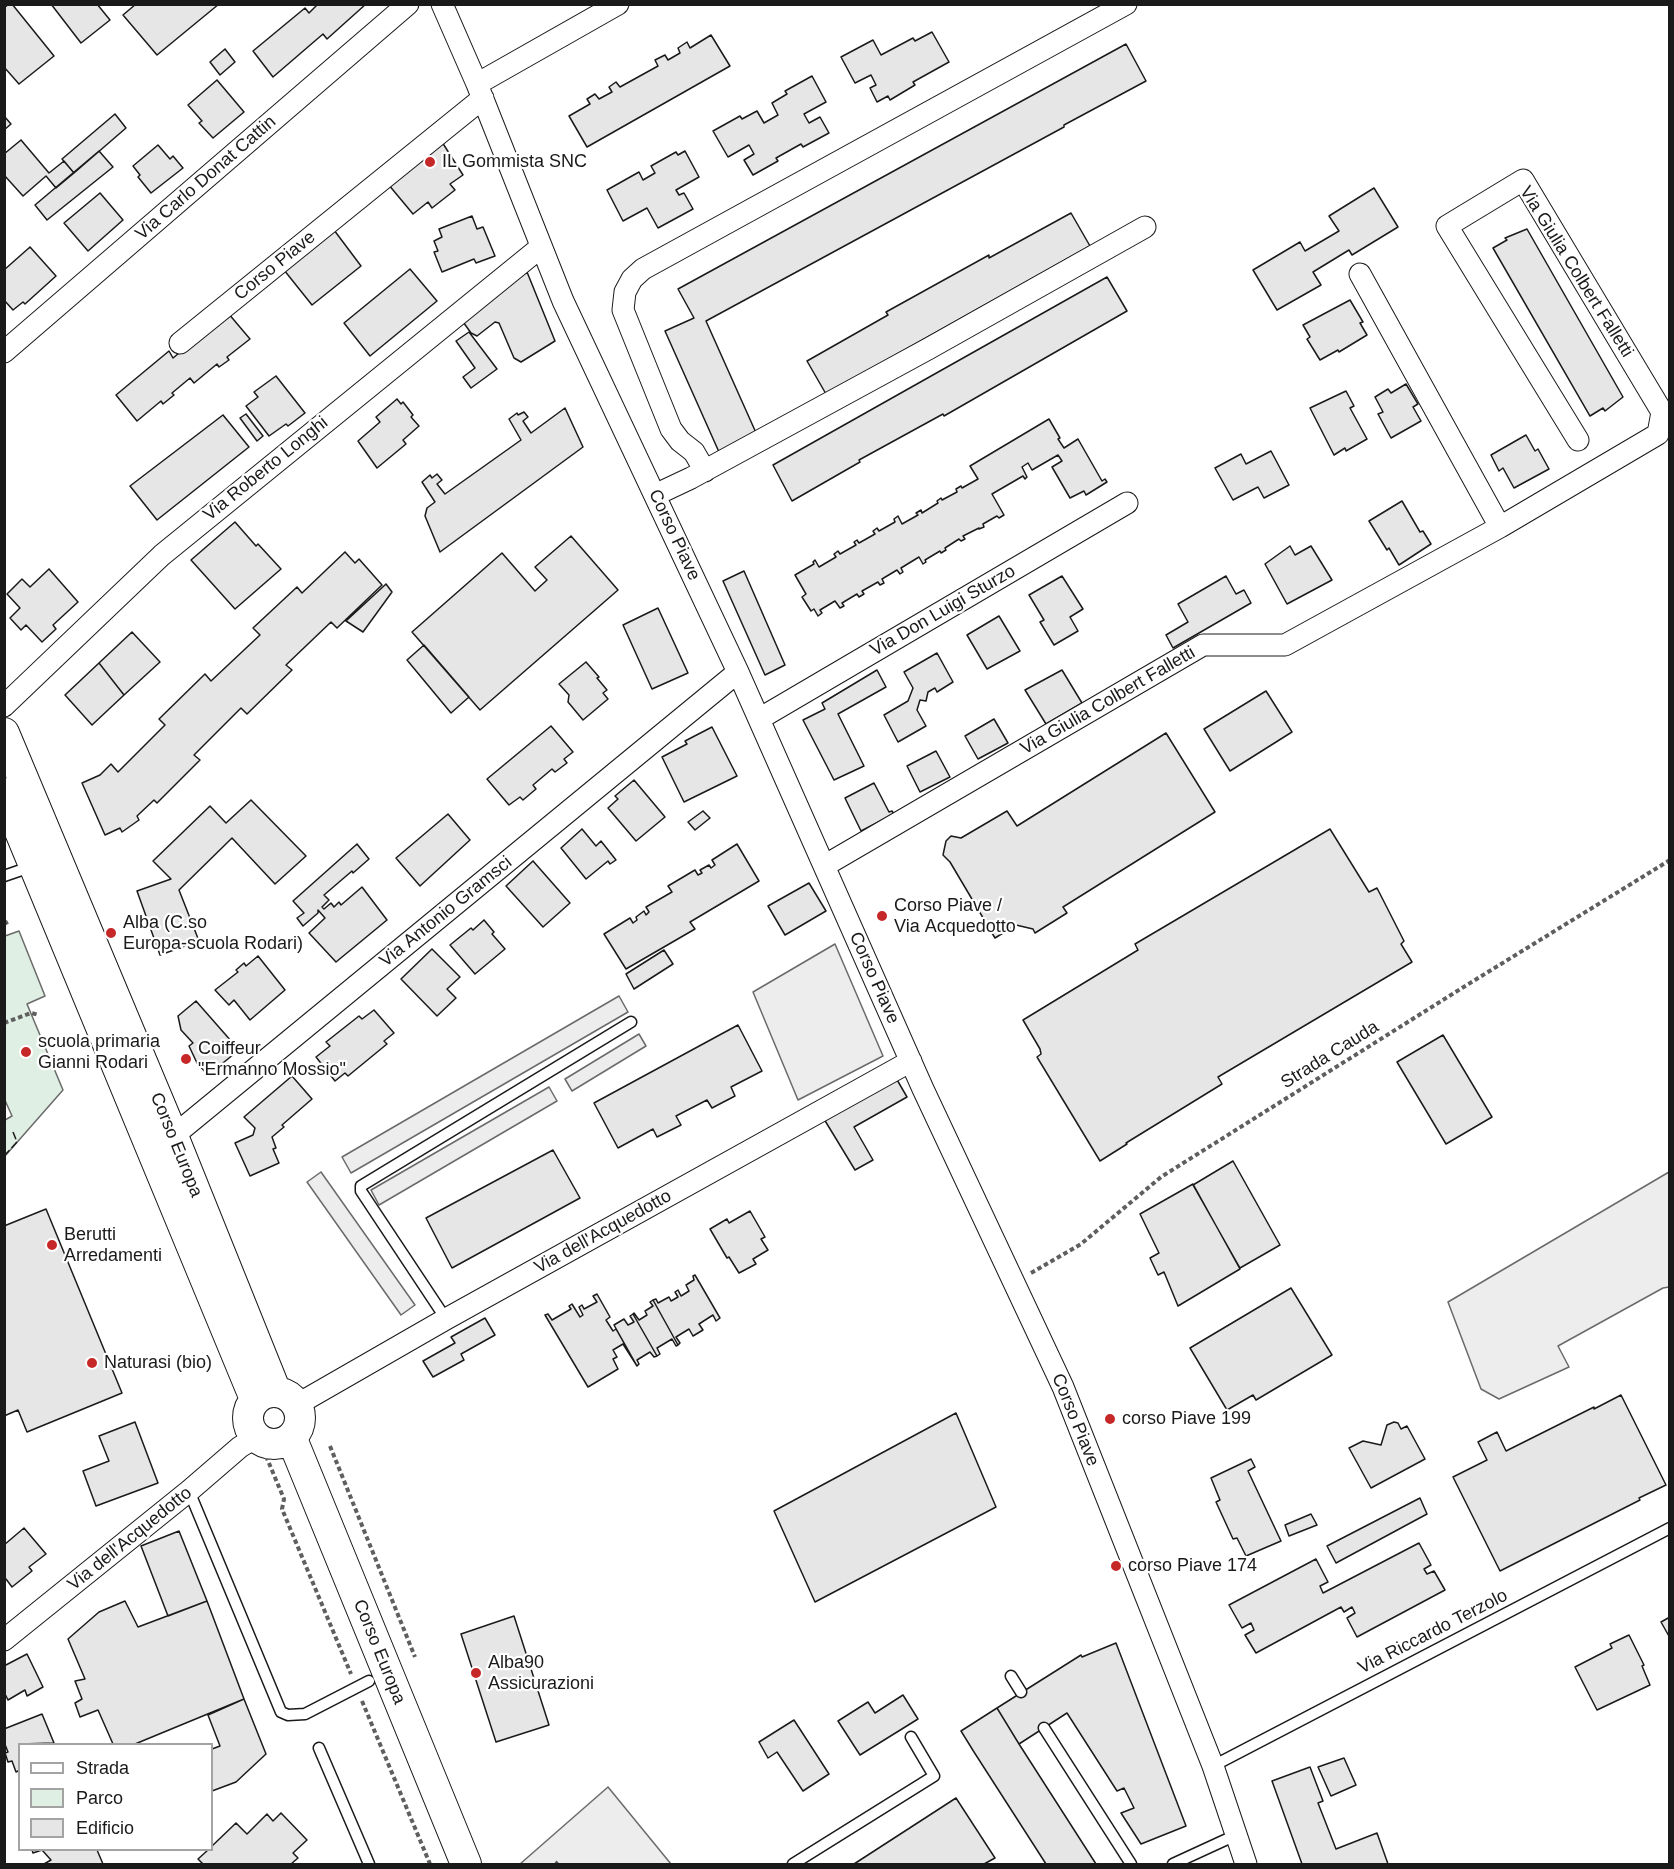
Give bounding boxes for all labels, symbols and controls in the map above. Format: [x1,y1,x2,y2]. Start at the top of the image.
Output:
street label: Via Carlo Donat Cattin [131,111,281,245]
place label: IL Gommista SNC [442,151,587,173]
marker: IL Gommista SNC [423,155,437,169]
street label: Via Giulia Colbert Falletti [1514,182,1638,362]
street label: Corso Piave [230,227,320,305]
street label: Via Roberto Longhi [199,412,333,526]
street label: Corso Piave [643,486,705,584]
street label: Via Don Luigi Sturzo [867,561,1019,661]
street label: Via Giulia Colbert Falletti [1017,642,1199,760]
street label: Via Antonio Gramsci [376,852,516,972]
place label: Corso Piave / Via Acquedotto [894,895,1016,938]
marker: Corso Piave / Via Acquedotto [875,909,889,923]
place label: Alba (C.so Europa-scuola Rodari) [123,912,303,954]
marker: Alba (C.so Europa-scuola Rodari) [104,926,118,940]
street label: Corso Piave [844,929,904,1027]
street label: Strada Cauda [1277,1016,1383,1094]
place label: scuola primaria Gianni Rodari [38,1031,160,1074]
place label: Coiffeur "Ermanno Mossio" [198,1038,346,1080]
marker: scuola primaria Gianni Rodari [19,1045,33,1059]
marker: Coiffeur "Ermanno Mossio" [179,1052,193,1066]
street label: Corso Europa [145,1089,207,1201]
street label: Via dell'Acquedotto [531,1185,675,1279]
place label: Berutti Arredamenti [64,1224,162,1266]
marker: Berutti Arredamenti [45,1238,59,1252]
place label: Naturasi (bio) [104,1352,212,1374]
marker: Naturasi (bio) [85,1356,99,1370]
street label: Corso Piave [1047,1371,1103,1469]
place label: corso Piave 199 [1122,1408,1251,1430]
marker: corso Piave 199 [1103,1412,1117,1426]
street label: Via dell'Acquedotto [64,1482,196,1596]
place label: corso Piave 174 [1128,1555,1257,1577]
marker: corso Piave 174 [1109,1559,1123,1573]
street label: Via Riccardo Terzolo [1355,1585,1511,1679]
street label: Corso Europa [348,1596,410,1708]
place label: Alba90 Assicurazioni [488,1652,594,1694]
marker: Alba90 Assicurazioni [469,1666,483,1680]
legend [18,1743,213,1851]
text: Strada [76,1758,129,1778]
text: Parco [76,1788,123,1808]
text: Edificio [76,1818,134,1838]

